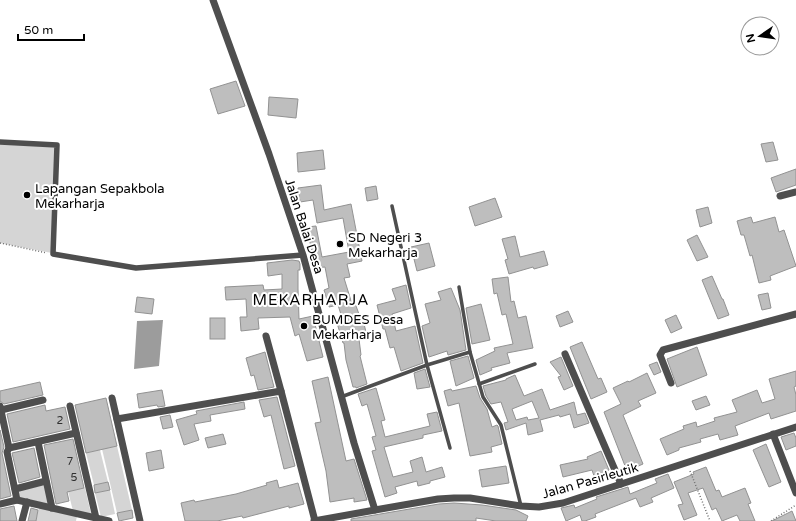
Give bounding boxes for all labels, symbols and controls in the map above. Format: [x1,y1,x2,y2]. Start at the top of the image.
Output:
scale bar [18,16,84,42]
north arrow [740,16,780,56]
text: 50 m [24,23,53,37]
text: N [743,32,758,44]
street label: Jalan Balai Desa [281,177,327,276]
place label: Lapangan Sepakbola Mekarharja [35,181,165,212]
marker: Lapangan Sepakbola Mekarharja [22,190,32,200]
place label: SD Negeri 3 Mekarharja [348,230,422,261]
marker: SD Negeri 3 Mekarharja [335,239,345,249]
district label: MEKARHARJA [252,291,370,309]
place label: BUMDES Desa Mekarharja [312,312,403,343]
marker: BUMDES Desa Mekarharja [299,321,309,331]
house number: 2 [57,414,64,427]
house number: 7 [67,455,74,468]
street label: Jalan Pasirleutik [540,460,640,502]
house number: 5 [71,471,78,484]

